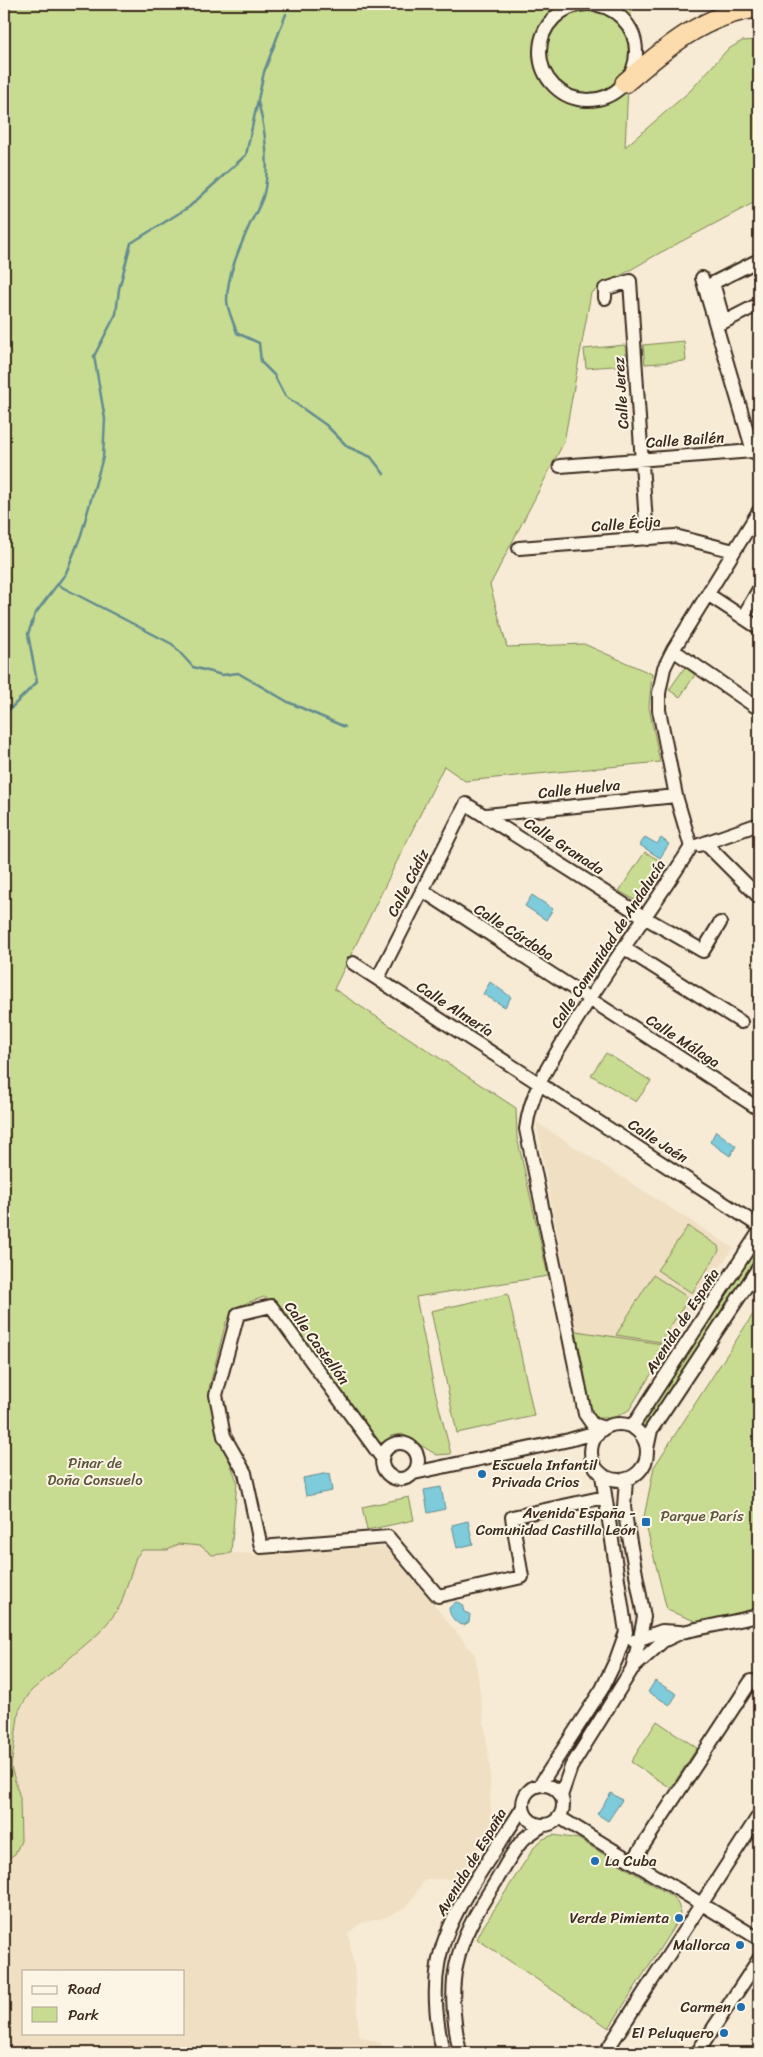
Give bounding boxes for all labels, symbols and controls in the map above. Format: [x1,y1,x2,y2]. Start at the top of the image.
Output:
street label: Calle Jerez [605,355,636,430]
street label: Calle Bailén [645,424,725,456]
street label: Calle Écija [590,509,662,539]
street label: Calle Huelva [537,772,622,806]
street label: Calle Granada [519,810,610,882]
street label: Calle Cádiz [380,844,437,921]
street label: Calle Comunidad de Andalucía [543,854,673,1034]
street label: Calle Córdoba [469,896,560,968]
street label: Calle Almería [411,974,499,1044]
street label: Calle Málaga [641,1007,726,1075]
street label: Calle Jaén [623,1112,693,1170]
street label: Avenida de España [637,1262,726,1380]
street label: Calle Castellón [277,1295,357,1391]
park label: Pinar de Doña Consuelo [47,1450,143,1493]
place label: Escuela Infantil Privada Crios [492,1452,598,1495]
marker: Escuela Infantil Privada Crios [476,1468,488,1480]
place label: Avenida España - Comunidad Castilla León [476,1500,636,1543]
park label: Parque París [660,1503,744,1529]
marker: Avenida España - Comunidad Castilla León [640,1516,652,1528]
street label: Avenida de España [428,1803,514,1922]
place label: La Cuba [605,1848,657,1874]
marker: La Cuba [589,1855,601,1867]
place label: Verde Pimienta [569,1905,669,1931]
marker: Verde Pimienta [673,1912,685,1924]
place label: Mallorca [673,1932,730,1958]
marker: Mallorca [734,1939,746,1951]
legend [22,1970,185,2034]
text: Road [68,1976,101,2002]
place label: Carmen [681,1994,731,2020]
marker: Carmen [735,2001,747,2013]
text: Park [68,2002,99,2028]
place label: El Peluquero [632,2020,714,2046]
marker: El Peluquero [718,2027,730,2039]

